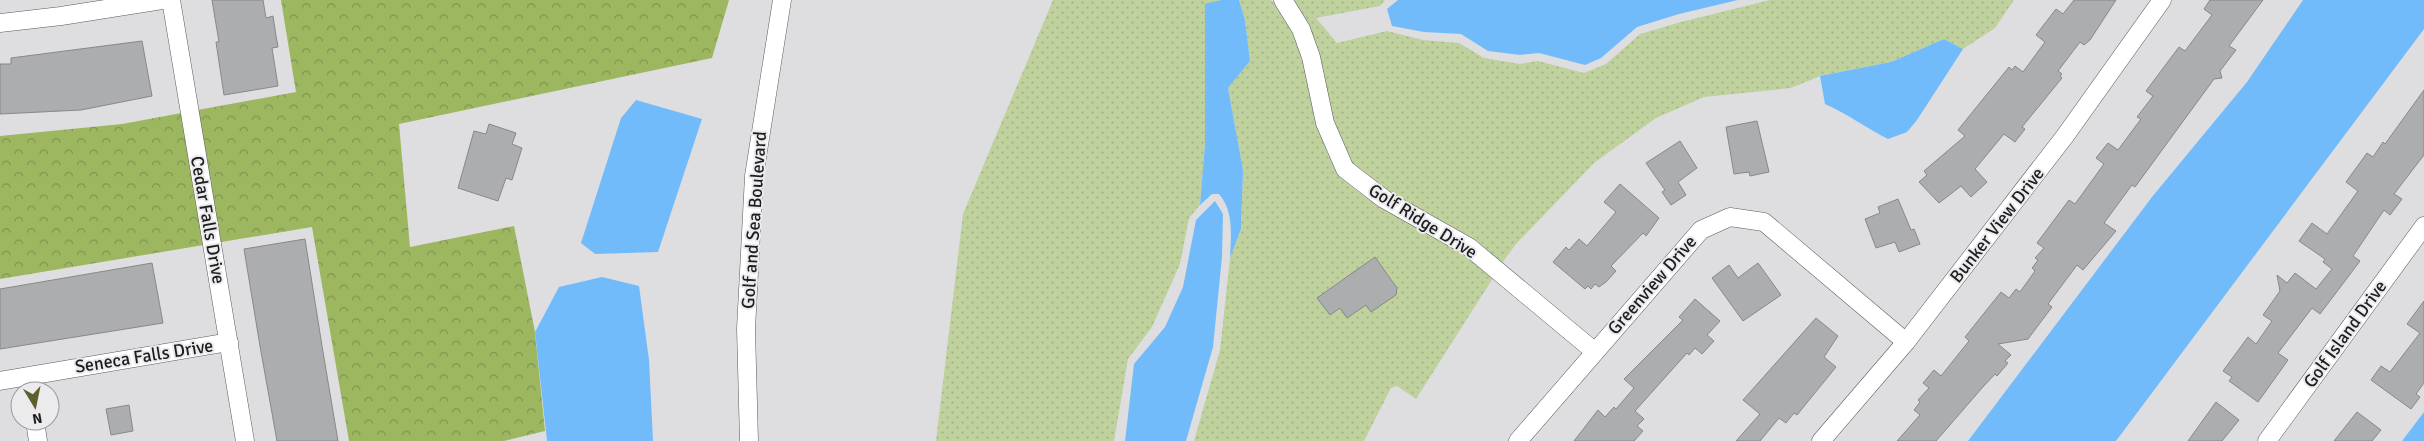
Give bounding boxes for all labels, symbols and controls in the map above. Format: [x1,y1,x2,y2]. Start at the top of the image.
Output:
street label: Golf and Sea Boulevard [737,130,771,310]
street label: Cedar Falls Drive [186,154,230,286]
street label: Bunker View Drive [1945,163,2049,287]
street label: Golf Ridge Drive [1365,179,1481,263]
street label: Greenview Drive [1603,231,1701,339]
street label: Golf Island Drive [2299,276,2391,392]
street label: Seneca Falls Drive [73,334,215,378]
north arrow [10,381,60,431]
text: N [31,409,43,428]

